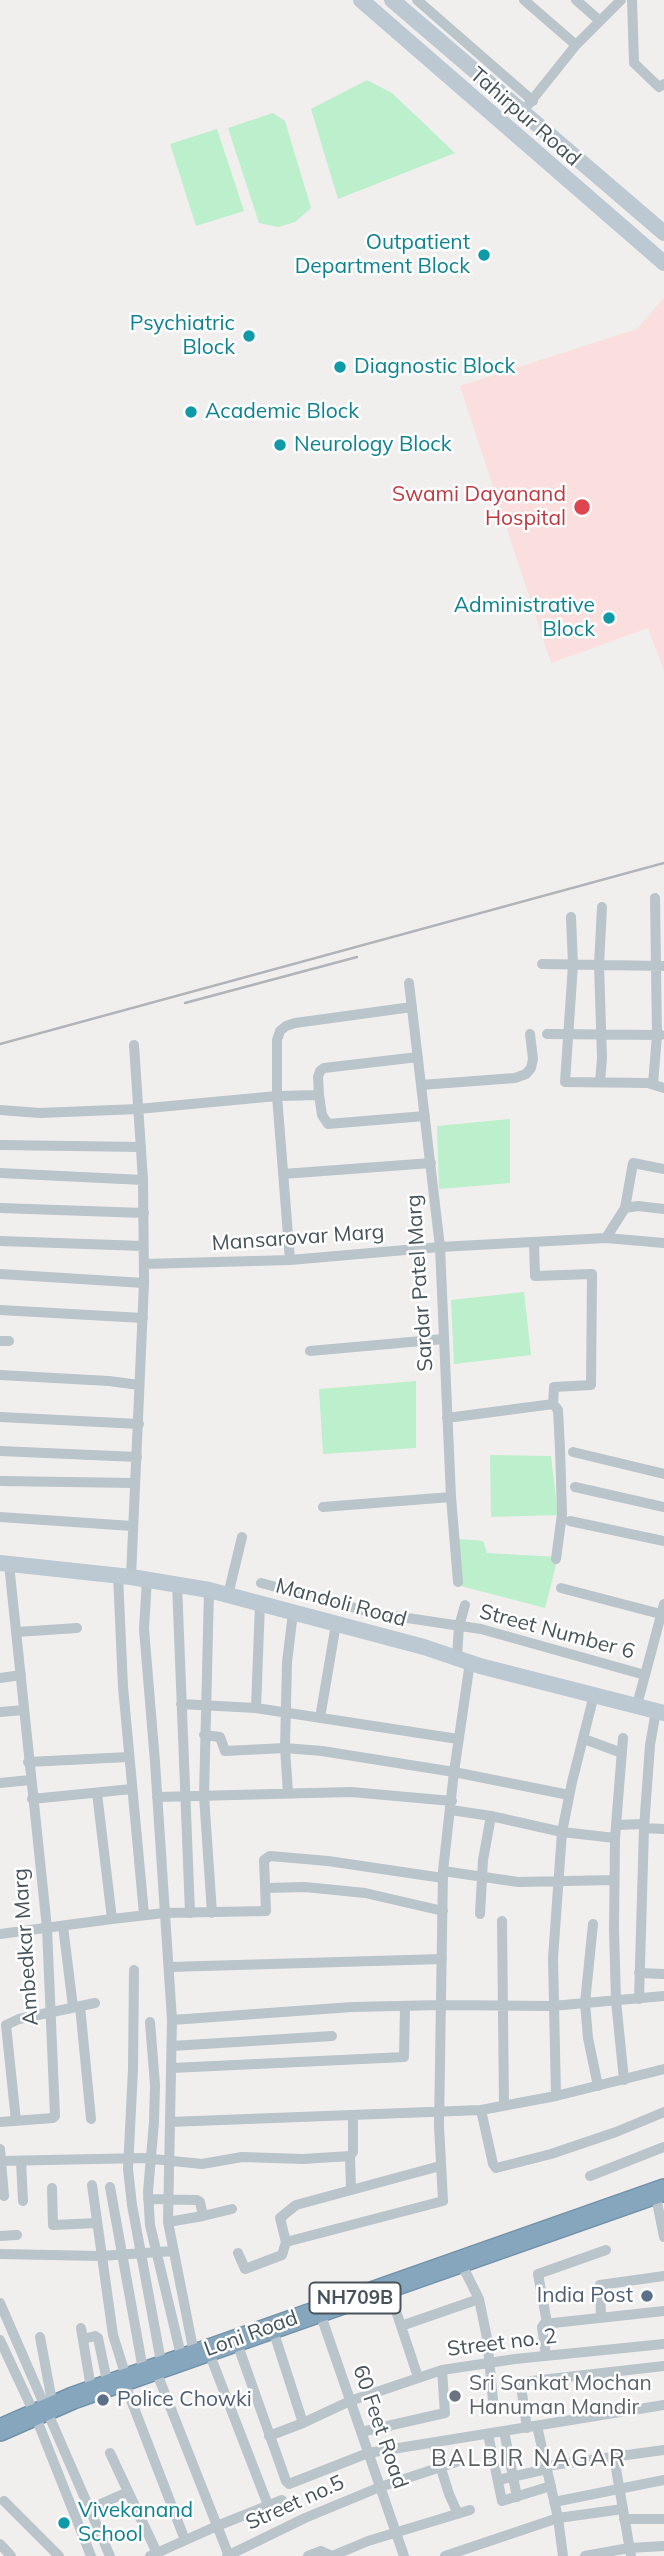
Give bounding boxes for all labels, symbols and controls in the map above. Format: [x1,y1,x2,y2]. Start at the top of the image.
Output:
street label: Tahirpur Road [465,62,585,172]
place label: Outpatient Department Block [295,230,470,280]
marker: Outpatient Department Block [476,247,492,263]
place label: Psychiatric Block [130,311,235,361]
marker: Psychiatric Block [241,328,257,344]
place label: Diagnostic Block [354,354,515,380]
marker: Diagnostic Block [332,359,348,375]
place label: Academic Block [205,399,359,425]
marker: Academic Block [183,404,199,420]
place label: Neurology Block [294,432,451,458]
marker: Neurology Block [272,437,288,453]
place label: Swami Dayanand Hospital [392,482,566,532]
marker: Swami Dayanand Hospital [572,497,592,517]
place label: Administrative Block [454,593,595,643]
marker: Administrative Block [601,610,617,626]
street label: Sardar Patel Marg [401,1194,439,1372]
street label: Mansarovar Marg [211,1219,385,1257]
street label: Mandoli Road [273,1573,409,1633]
street label: Street Number 6 [477,1599,637,1665]
street label: Ambedkar Marg [8,1867,44,2027]
road number: NH709B [310,2282,400,2314]
place label: India Post [537,2283,633,2309]
marker: India Post [639,2288,655,2304]
street label: Loni Road [201,2305,301,2363]
street label: Street no. 2 [446,2324,558,2362]
street label: 60 Feet Road [347,2362,413,2492]
place label: Sri Sankat Mochan Hanuman Mandir [469,2371,652,2421]
place label: Police Chowki [117,2387,252,2413]
marker: Sri Sankat Mochan Hanuman Mandir [447,2388,463,2404]
marker: Police Chowki [95,2392,111,2408]
district label: BALBIR NAGAR [433,2445,625,2473]
street label: Street no.5 [242,2470,348,2536]
place label: Vivekanand School [78,2498,193,2548]
marker: Vivekanand School [56,2515,72,2531]

